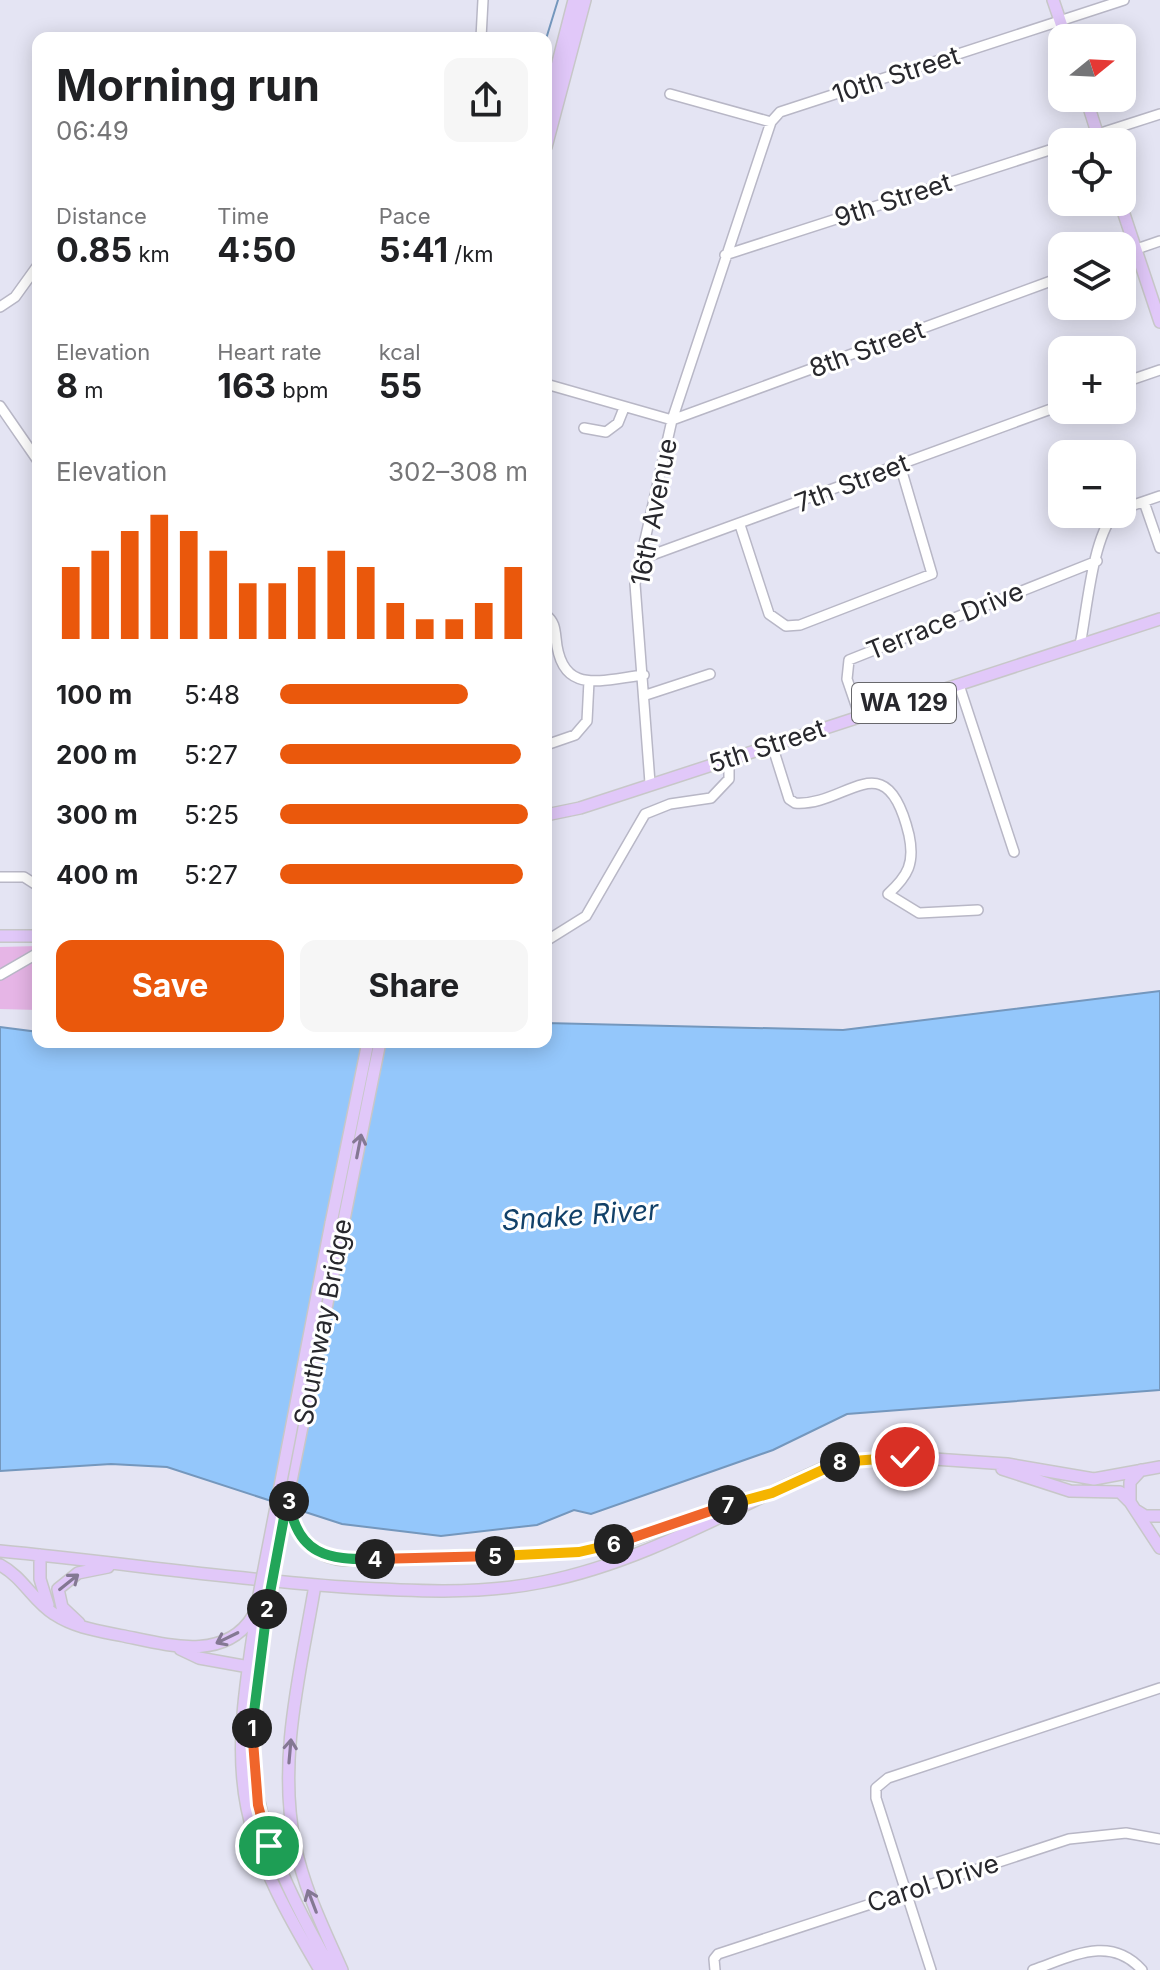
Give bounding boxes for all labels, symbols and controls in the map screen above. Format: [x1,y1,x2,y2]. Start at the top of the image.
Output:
north arrow [1048,24,1136,112]
map controls [1048,24,1136,528]
street label: 10th Street [828,39,963,110]
text: Morning run [56,58,320,112]
button: share [444,58,528,142]
text: 06:49 [56,115,129,146]
button: locate [1048,128,1136,216]
street label: 9th Street [830,166,955,233]
text: Distance [56,203,147,229]
text: Time [217,203,269,229]
text: Pace [379,203,430,229]
text: 0.85 [56,229,132,270]
text: 4:50 [217,229,296,270]
text: 5:41 [379,229,448,270]
button: layers [1048,232,1136,320]
text: km [132,241,170,267]
text: /km [448,241,494,267]
street label: 8th Street [805,313,929,384]
button: + [1048,336,1136,424]
text: Elevation [56,339,150,365]
text: Heart rate [217,339,322,365]
text: kcal [379,339,421,365]
text: 8 [56,365,78,406]
text: 163 [217,365,276,406]
text: 55 [379,365,422,406]
text: m [78,377,104,403]
text: bpm [276,377,328,403]
street label: 16th Avenue [624,436,683,588]
button: − [1048,440,1136,528]
street label: 7th Street [791,447,913,518]
text: Elevation [56,456,167,487]
text: 302–308 m [388,456,528,487]
street label: Terrace Drive [862,575,1028,666]
text: 100 m [56,679,132,710]
text: 5:48 [184,679,240,710]
road number: WA 129 [852,683,956,723]
street label: 5th Street [705,712,829,779]
text: 200 m [56,739,137,770]
text: 5:27 [184,739,238,770]
text: 300 m [56,799,138,830]
text: 5:25 [184,799,239,830]
text: 400 m [56,859,139,890]
text: 5:27 [184,859,238,890]
button: Save [56,940,284,1032]
button: Share [300,940,528,1032]
one-way arrow [352,1134,367,1160]
water label: Snake River [500,1192,661,1237]
street label: Southway Bridge [287,1216,358,1428]
pin [871,1423,939,1491]
icon: check [883,1435,927,1479]
pin: 8 [820,1442,860,1482]
text: 8 [833,1449,847,1475]
pin: 3 [269,1481,309,1521]
pin: 7 [708,1485,748,1525]
text: 3 [282,1488,296,1514]
text: 7 [722,1492,734,1518]
pin: 6 [594,1524,634,1564]
text: 6 [607,1531,621,1557]
pin: 5 [475,1536,515,1576]
pin: 4 [355,1539,395,1579]
text: 5 [488,1543,502,1569]
text: 4 [368,1546,382,1572]
one-way arrow [58,1573,79,1591]
pin: 2 [247,1589,287,1629]
text: 2 [260,1596,274,1622]
one-way arrow [216,1631,240,1646]
pin: 1 [232,1708,272,1748]
text: 1 [247,1715,257,1741]
one-way arrow [283,1738,298,1765]
pin [235,1812,303,1880]
icon: arrive [247,1824,291,1868]
street label: Carol Drive [863,1847,1003,1918]
one-way arrow [304,1889,318,1914]

